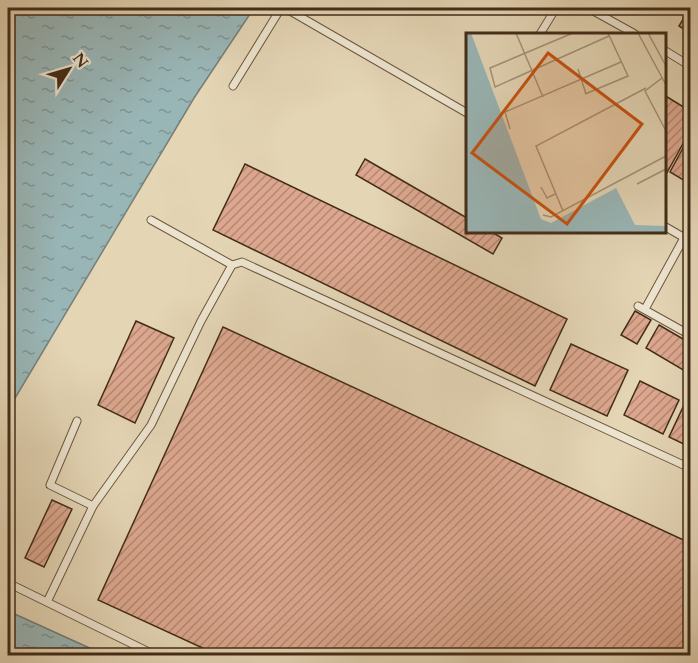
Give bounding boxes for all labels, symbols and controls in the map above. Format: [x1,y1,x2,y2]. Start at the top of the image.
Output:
inset map [466,33,665,232]
north arrow [39,39,99,99]
text: N [67,48,93,73]

